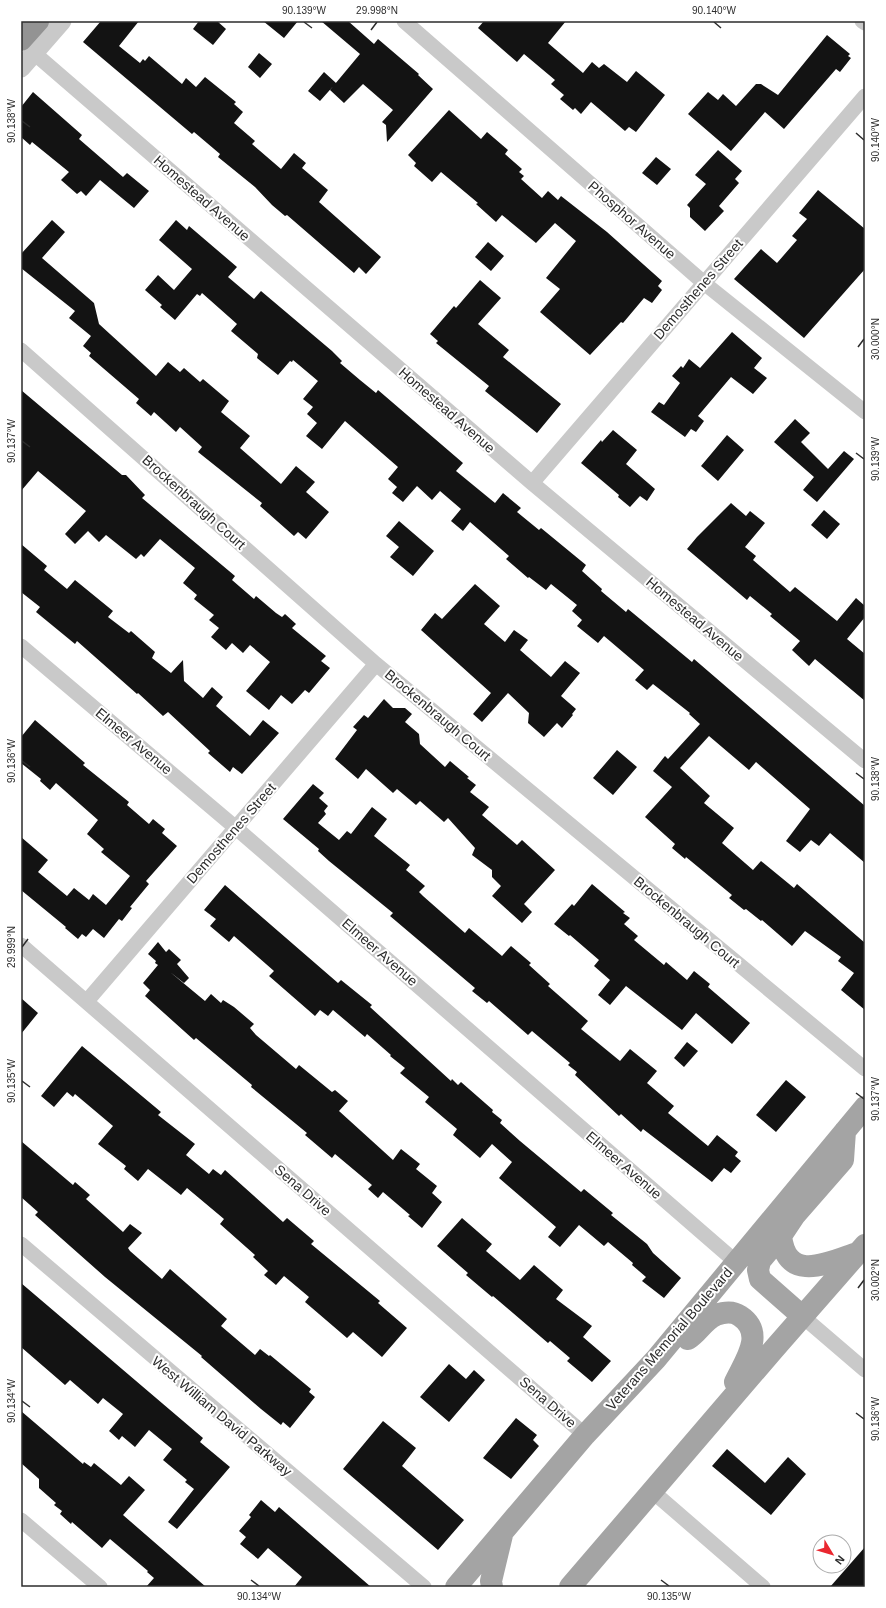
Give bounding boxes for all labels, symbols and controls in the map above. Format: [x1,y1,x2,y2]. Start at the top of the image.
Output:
text: 90.139°W [282,5,327,16]
text: 29.998°N [356,5,398,16]
text: 90.140°W [692,5,737,16]
text: 90.138°W [6,98,17,143]
text: 90.140°W [870,117,881,162]
street label: Homestead Avenue [151,152,253,244]
street label: Phosphor Avenue [585,178,679,262]
street label: Demosthenes Street [650,236,746,342]
text: 30.000°N [870,318,881,360]
street label: Homestead Avenue [396,364,498,456]
text: 90.137°W [6,418,17,463]
text: 90.139°W [870,436,881,481]
street label: Brockenbraugh Court [139,452,249,553]
street label: Homestead Avenue [643,574,747,664]
street label: Brockenbraugh Court [382,666,494,764]
street label: Elmeer Avenue [93,704,176,778]
text: 90.136°W [6,738,17,783]
text: 90.138°W [870,756,881,801]
street label: Demosthenes Street [183,780,279,886]
street label: Brockenbraugh Court [631,873,743,971]
street label: Elmeer Avenue [339,915,421,989]
text: 29.999°N [6,926,17,968]
text: 90.135°W [6,1058,17,1103]
text: 90.137°W [870,1076,881,1121]
street label: Elmeer Avenue [583,1128,665,1202]
street label: Sena Drive [272,1161,335,1219]
text: 30.002°N [870,1259,881,1301]
street label: Veterans Memorial Boulevard [603,1264,735,1414]
street label: West William David Parkway [149,1353,295,1479]
street label: Sena Drive [517,1373,580,1431]
text: 90.134°W [6,1378,17,1423]
text: 90.136°W [870,1396,881,1441]
north arrow [812,1534,852,1574]
text: N [833,1553,847,1567]
text: 90.134°W [237,1591,282,1602]
text: 90.135°W [647,1591,692,1602]

